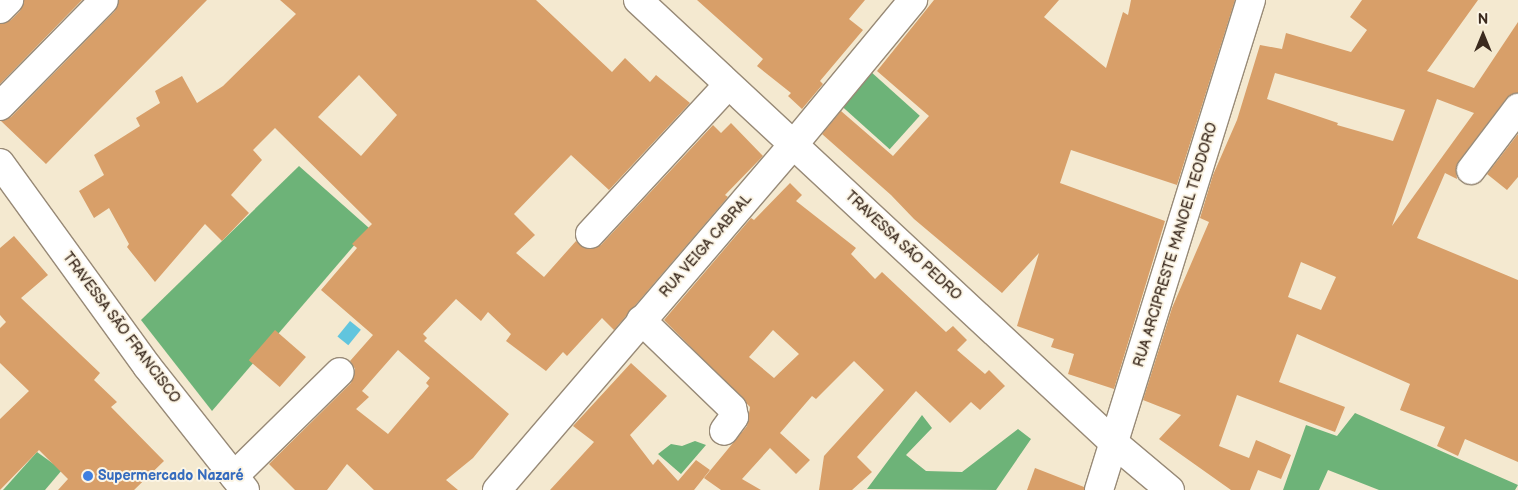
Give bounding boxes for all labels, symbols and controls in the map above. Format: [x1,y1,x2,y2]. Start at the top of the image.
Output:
north arrow [1458,10,1508,60]
text: N [1478,11,1488,28]
street label: RUA ARCIPRESTE MANOEL TEODORO [1131,121,1221,369]
street label: TRAVESSA SÃO PEDRO [841,188,965,304]
street label: RUA VEIGA CABRAL [656,191,756,301]
street label: TRAVESSA SÃO FRANCISCO [59,249,183,407]
place label: Supermercado Nazaré [98,468,244,484]
marker: Supermercado Nazaré [82,470,94,482]

